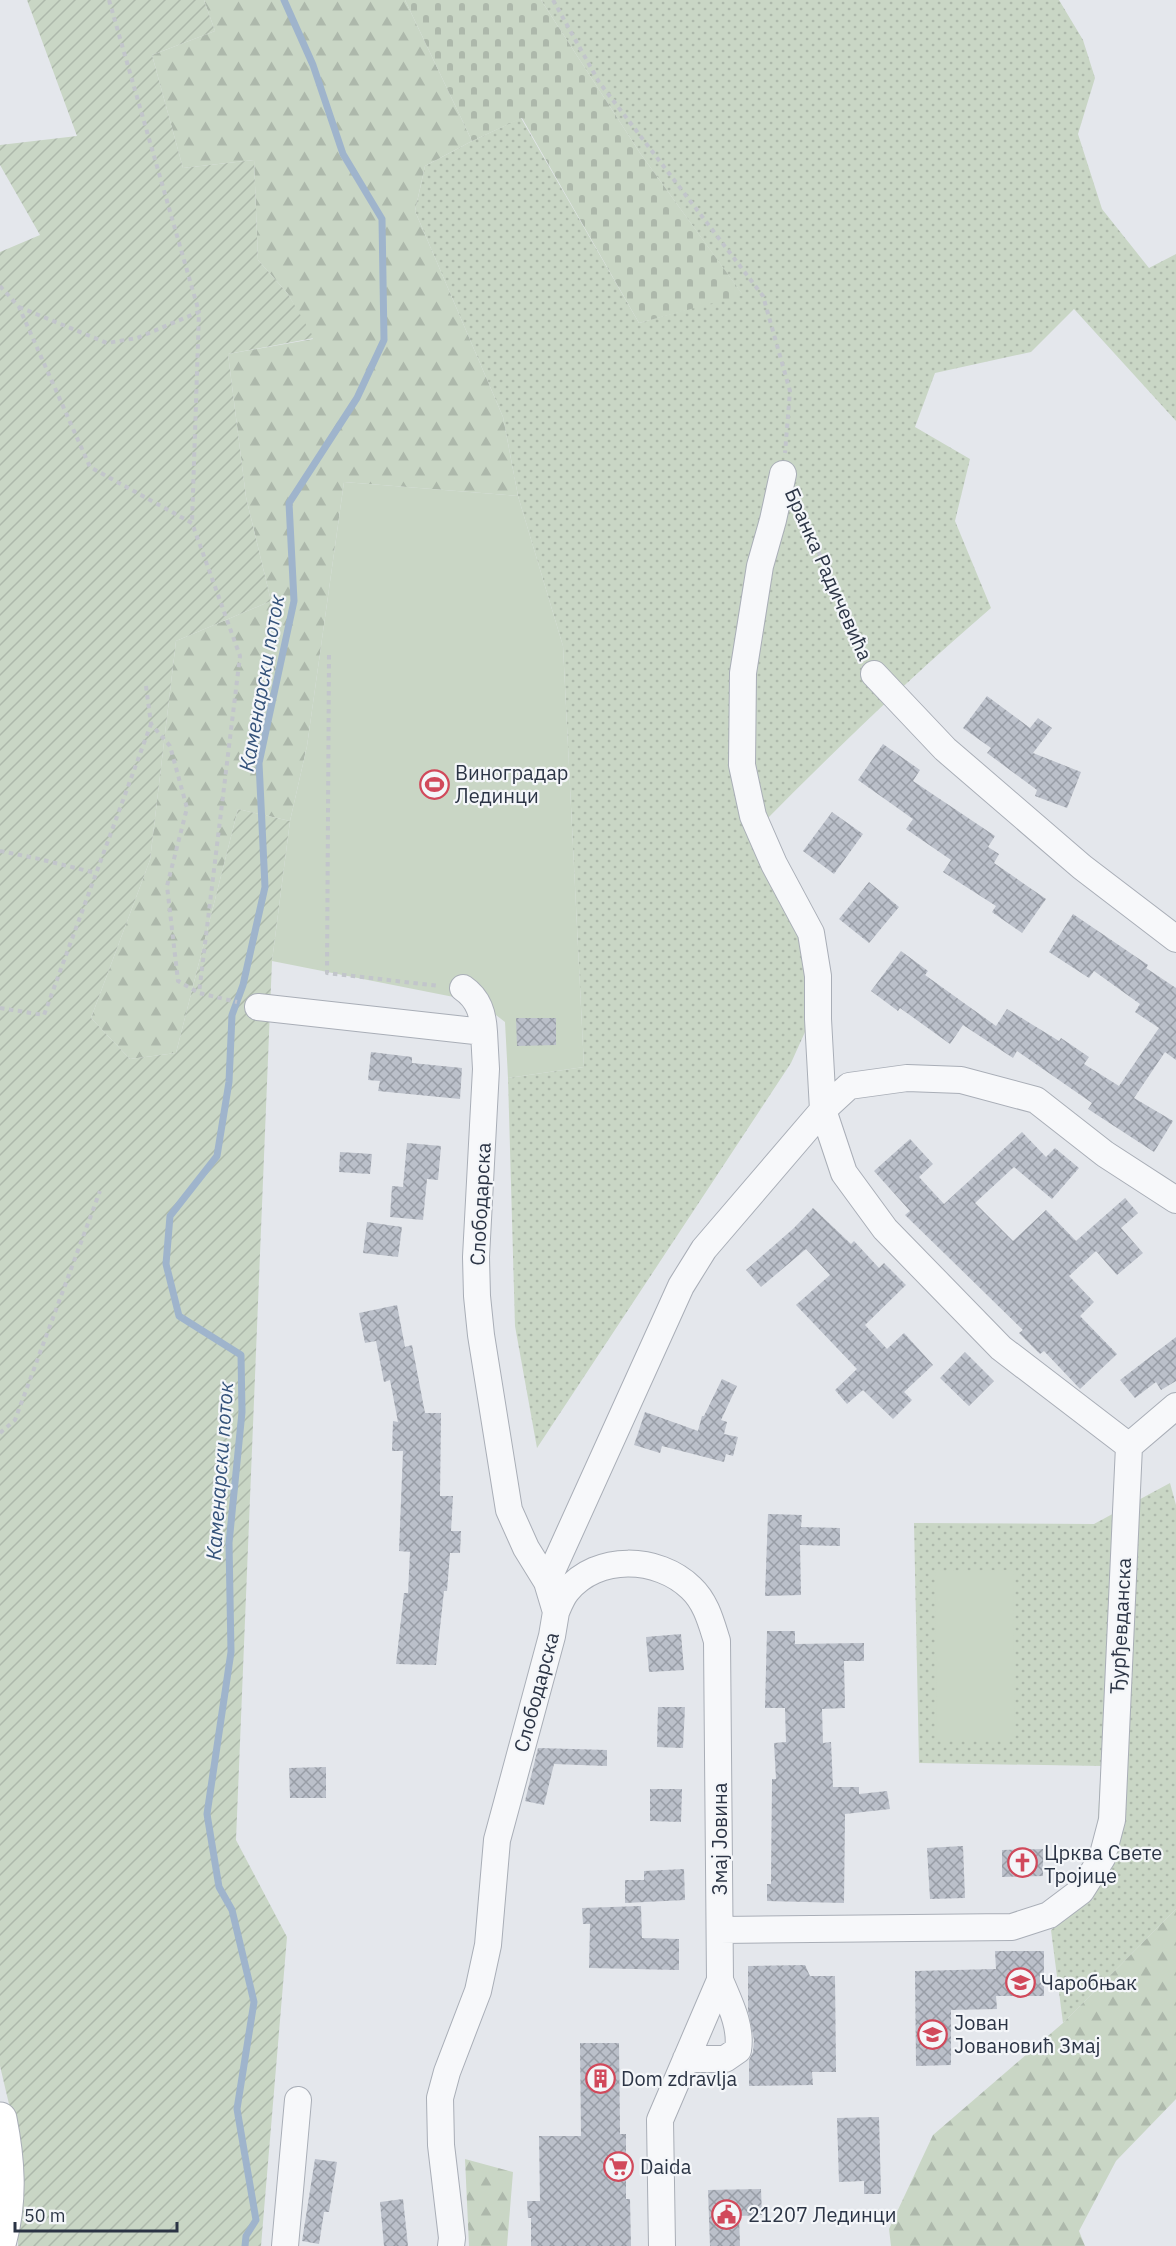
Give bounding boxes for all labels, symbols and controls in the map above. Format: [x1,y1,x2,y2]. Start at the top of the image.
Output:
street label: Бранка Радичевића [779,483,879,665]
water label: Каменарски поток [232,592,290,774]
place label: Виноградар Лединци [455,759,568,809]
sports icon: Виноградар Лединци [418,768,450,800]
street label: Слободарска [463,1141,497,1266]
water label: Каменарски поток [199,1380,239,1561]
street label: Ђурђевданска [1103,1557,1137,1695]
street label: Слободарска [507,1629,565,1755]
street label: Змај Јовина [706,1782,733,1895]
place label: Црква Свете Тројице [1044,1839,1162,1889]
church icon: Црква Свете Тројице [1007,1847,1039,1879]
school or university icon: Чаробњак [1004,1966,1036,1998]
place label: Чаробњак [1041,1969,1137,1996]
place label: Јован Јовановић Змај [954,2009,1101,2059]
school or university icon: Јован Јовановић Змај [917,2018,949,2050]
building icon: Dom zdravlja [584,2062,616,2094]
place label: Dom zdravlja [621,2065,738,2092]
supermarket icon: Daida [603,2150,635,2182]
place label: Daida [640,2153,692,2180]
scale bar [15,2195,177,2233]
public building icon: 21207 Лединци [711,2198,743,2230]
place label: 21207 Лединци [748,2201,897,2228]
text: 50 m [24,2204,66,2227]

